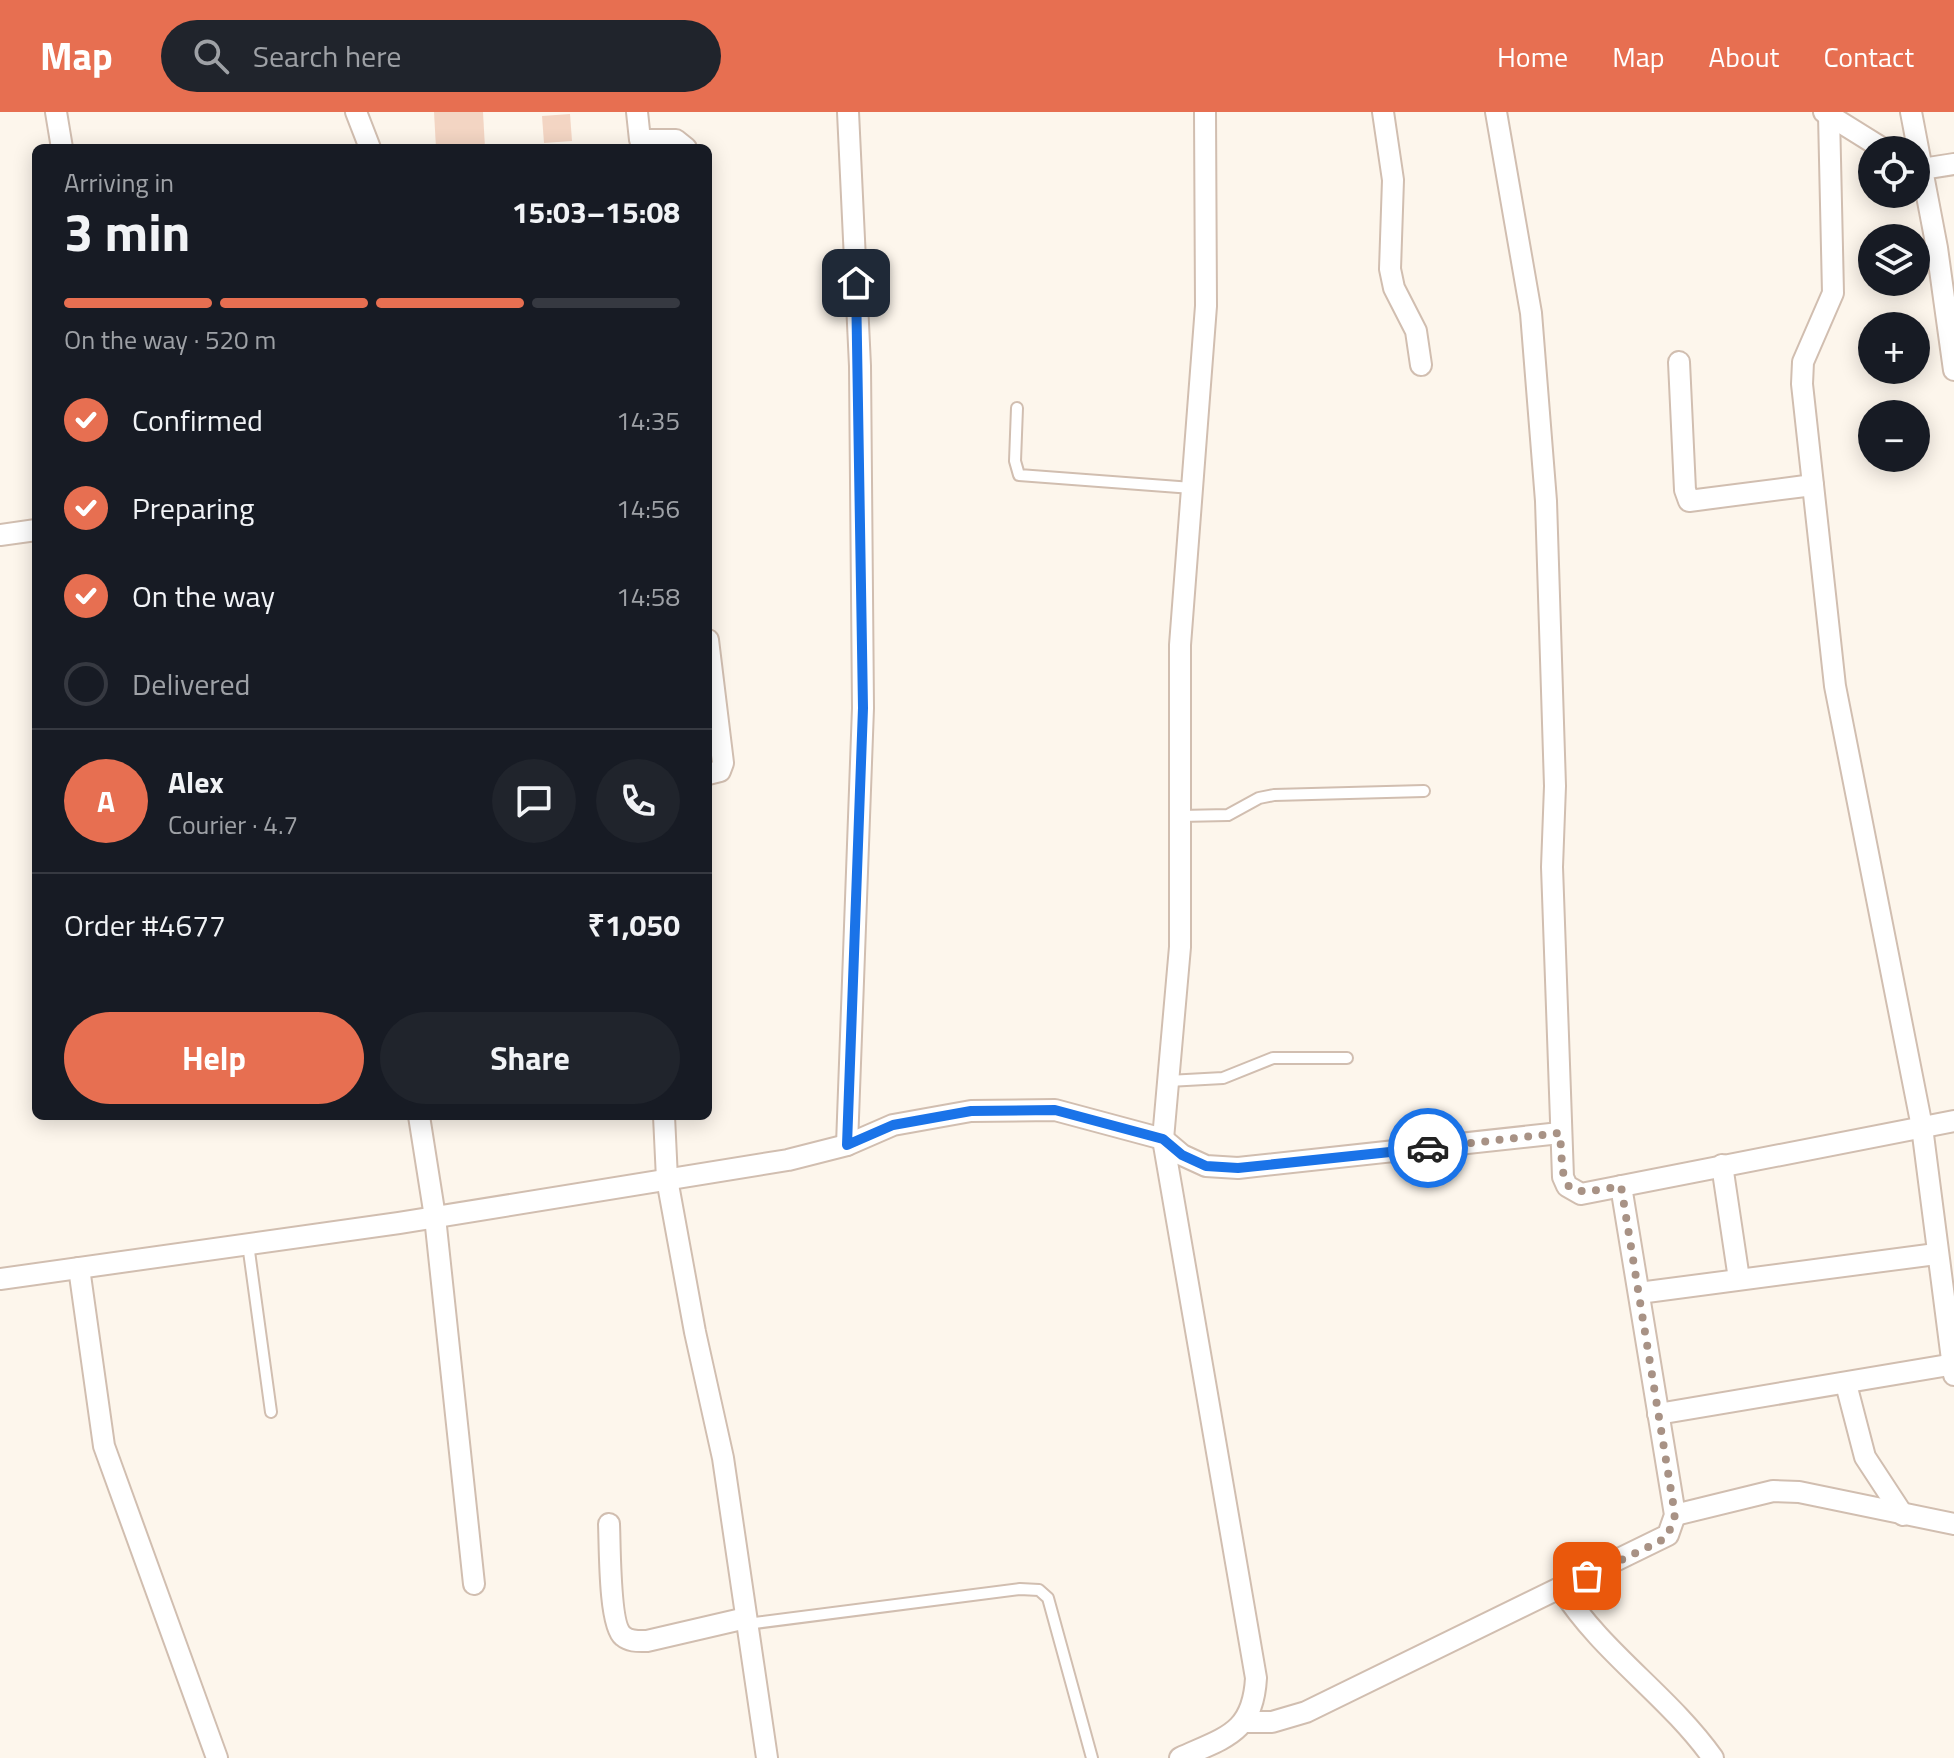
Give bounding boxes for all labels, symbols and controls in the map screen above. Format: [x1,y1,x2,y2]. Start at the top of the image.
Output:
search box [161,20,721,92]
text: Map [40,27,113,85]
text: Search here [253,33,402,79]
icon: search [189,34,233,78]
text: Home [1497,35,1568,78]
text: Map [1612,35,1665,78]
text: About [1709,35,1779,78]
text: Contact [1823,35,1914,78]
map controls [1858,136,1930,472]
button: locate [1858,136,1930,208]
text: Arriving in [64,163,174,202]
text: 15:03–15:08 [512,189,680,235]
text: 3 min [64,192,190,271]
button: layers [1858,224,1930,296]
pin [822,249,890,317]
icon: home [834,261,878,305]
button: + [1858,312,1930,384]
text: On the way · 520 m [64,320,276,359]
text: Confirmed [132,397,263,443]
icon: check [64,398,108,442]
button: − [1858,400,1930,472]
text: 14:35 [616,401,680,440]
text: Preparing [132,485,254,531]
icon: check [64,486,108,530]
text: 14:56 [616,489,680,528]
text: On the way [132,573,275,619]
icon: check [64,574,108,618]
text: 14:58 [616,577,680,616]
text: Delivered [132,661,250,707]
text: Alex [168,759,224,805]
button: chat [492,759,576,843]
button: phone [596,759,680,843]
text: A [97,778,115,824]
text: Courier · 4.7 [168,805,298,844]
text: Order #4677 [64,902,226,948]
text: ₹1,050 [588,902,680,948]
button: Help [64,1012,364,1104]
button: Share [380,1012,680,1104]
courier [1388,1108,1468,1188]
icon: car [1406,1126,1450,1170]
pin [1553,1542,1621,1610]
icon: bag [1565,1554,1609,1598]

